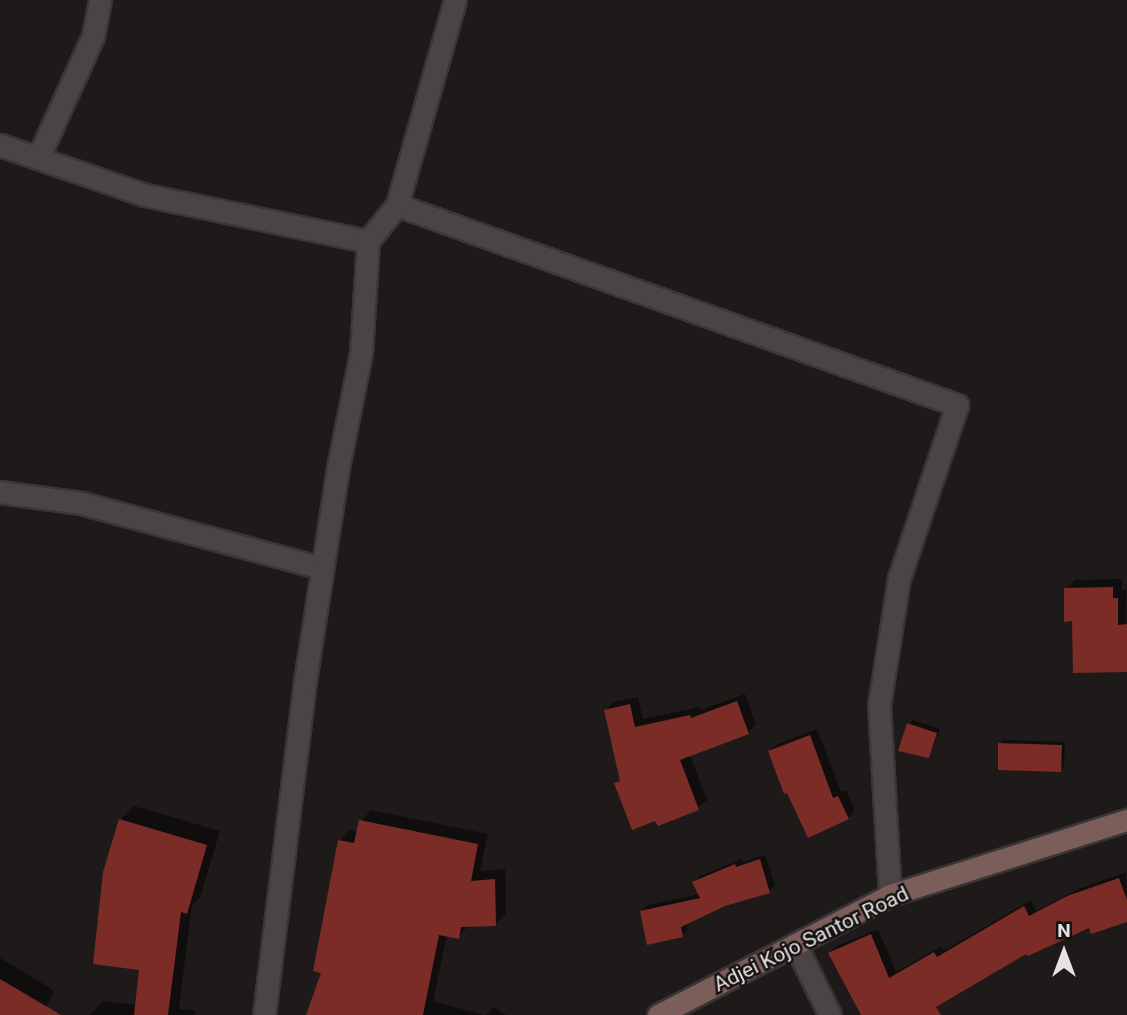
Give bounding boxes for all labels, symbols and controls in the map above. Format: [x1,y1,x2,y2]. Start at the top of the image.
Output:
street label: Adjei Kojo Santor Road [709,881,913,997]
north arrow [1029,917,1099,987]
text: N [1057,919,1071,942]

